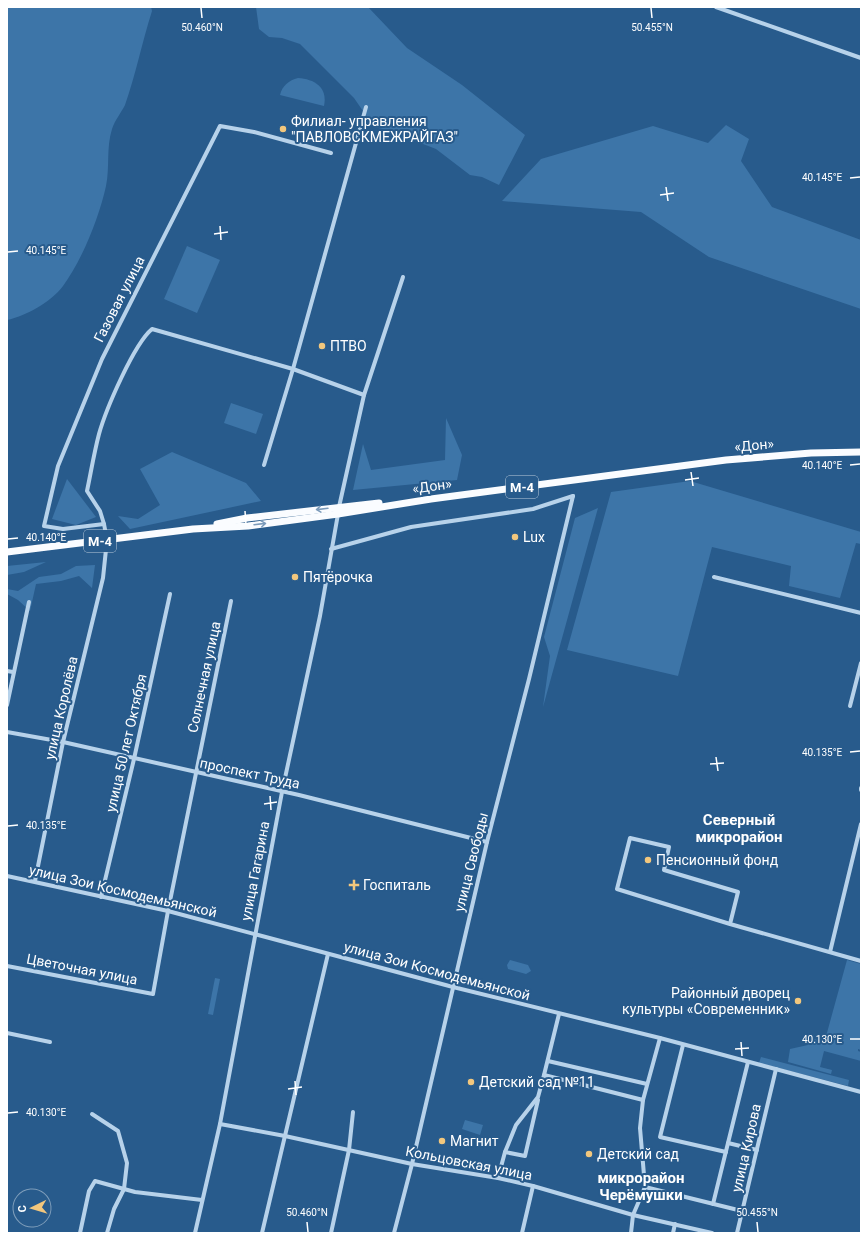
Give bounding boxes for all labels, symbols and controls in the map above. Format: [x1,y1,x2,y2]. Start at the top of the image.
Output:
text: 50.460°N [181,22,223,33]
text: 50.455°N [631,22,673,33]
place label: Филиал- управления "ПАВЛОВСКМЕЖРАЙГАЗ" [291,113,458,145]
marker: Филиал- управления "ПАВЛОВСКМЕЖРАЙГАЗ" [278,124,288,134]
text: 40.145°E [802,172,842,183]
text: 40.145°E [26,245,66,256]
street label: Газовая улица [90,253,148,345]
place label: ПТВО [330,338,367,354]
marker: ПТВО [317,341,327,351]
street label: «Дон» [734,435,775,455]
text: 40.140°E [802,460,842,471]
street label: «Дон» [411,475,453,497]
road number: М-4 [506,476,538,498]
one-way arrow [316,505,329,513]
one-way arrow [253,521,266,528]
place label: Lux [523,529,545,545]
road number: М-4 [84,530,116,552]
text: 40.140°E [26,532,66,543]
marker: Lux [510,532,520,542]
place label: Пятёрочка [303,569,373,585]
marker: Пятёрочка [290,572,300,582]
street label: Солнечная улица [184,620,224,734]
street label: улица Королёва [41,655,81,761]
street label: улица 50 лет Октября [102,672,150,814]
text: 40.135°E [802,747,842,758]
street label: проспект Труда [198,755,302,791]
street label: улица Свободы [451,811,491,913]
district label: Северный микрорайон [695,811,783,846]
text: 40.135°E [26,820,66,831]
street label: улица Гагарина [238,820,272,922]
place label: Пенсионный фонд [656,852,779,868]
marker: Пенсионный фонд [643,855,653,865]
street label: улица Зои Космодемьянской [28,862,218,920]
place label: Госпиталь [363,877,431,893]
marker: Госпиталь [348,879,360,891]
street label: улица Зои Космодемьянской [342,938,532,1004]
street label: Цветочная улица [25,950,139,988]
place label: Районный дворец культуры «Современник» [622,985,790,1017]
marker: Районный дворец культуры «Современник» [793,996,803,1006]
text: 40.130°E [802,1034,842,1045]
place label: Детский сад №11 [479,1074,595,1090]
marker: Детский сад №11 [466,1077,476,1087]
street label: улица Кирова [728,1102,764,1194]
text: 40.130°E [26,1107,66,1118]
place label: Магнит [450,1133,499,1149]
marker: Магнит [437,1136,447,1146]
street label: Кольцовская улица [404,1143,534,1183]
place label: Детский сад [597,1146,680,1162]
marker: Детский сад [584,1149,594,1159]
district label: микрорайон Черёмушки [597,1169,685,1204]
north arrow [12,1188,52,1228]
text: С [16,1205,29,1213]
text: 50.460°N [286,1207,328,1218]
text: 50.455°N [736,1207,778,1218]

